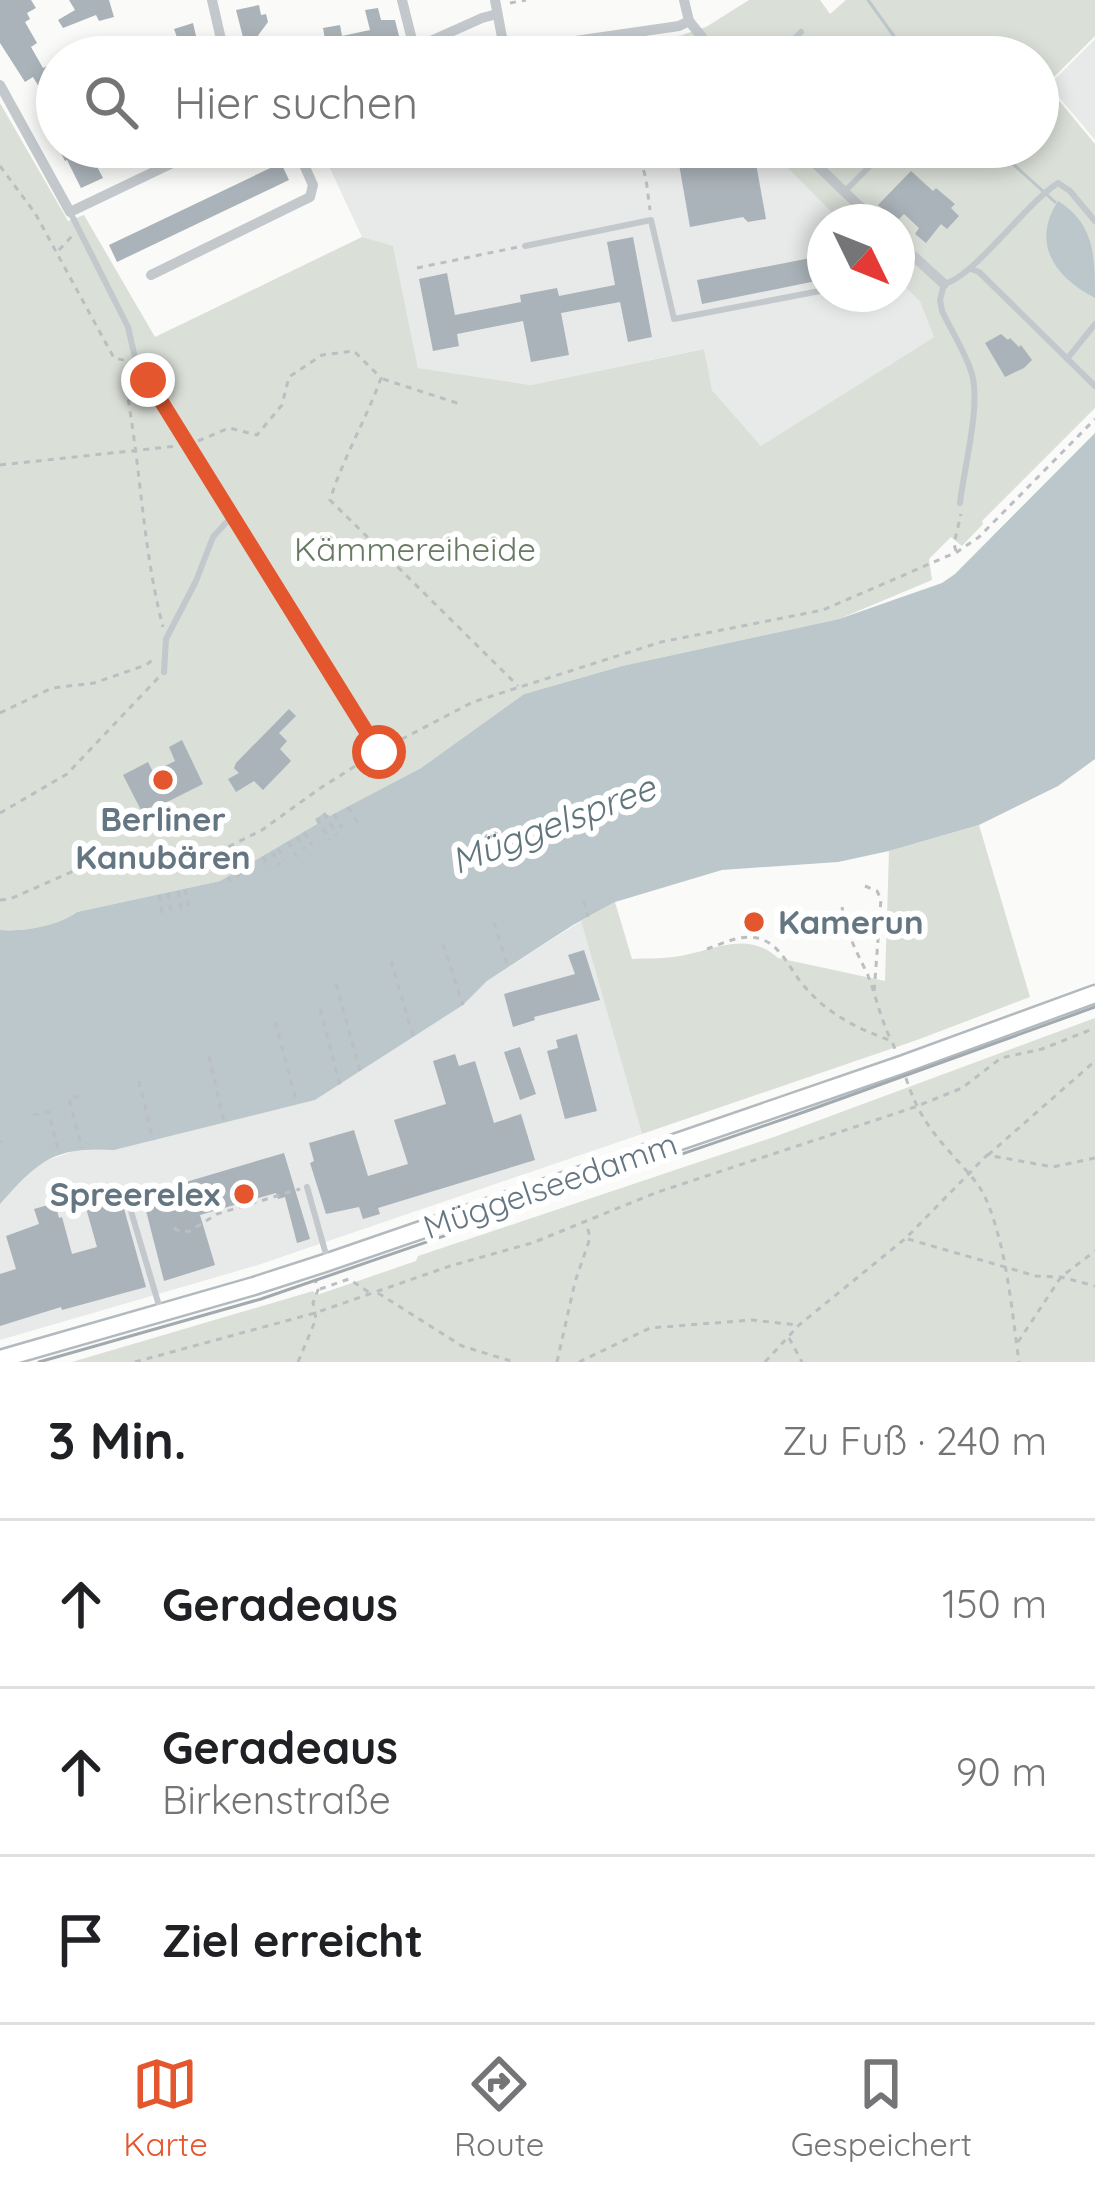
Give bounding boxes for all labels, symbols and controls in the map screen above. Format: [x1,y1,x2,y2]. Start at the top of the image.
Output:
search box [36,36,1059,168]
icon: search [78,69,144,135]
text: Hier suchen [174,74,418,130]
north arrow [807,204,915,312]
route end [121,353,175,407]
park label: Kämmereiheide [294,528,536,569]
route start [352,725,406,779]
water label: Müggelspree [444,763,663,883]
marker: Berliner Kanubären [150,767,176,793]
place label: Berliner Kanubären [75,798,251,877]
place label: Kamerun [778,901,924,942]
marker: Kamerun [741,909,767,935]
street label: Müggelseedamm [418,1122,682,1247]
place label: Spreerelex [50,1173,220,1214]
marker: Spreerelex [231,1181,257,1207]
text: 3 Min. [48,1408,187,1472]
text: Zu Fuß · 240 m [782,1416,1047,1465]
icon: ahead [48,1571,114,1637]
text: Geradeaus [162,1576,398,1632]
text: 150 m [942,1579,1047,1628]
text: Geradeaus [162,1719,398,1775]
icon: ahead [48,1739,114,1805]
text: 90 m [956,1747,1047,1796]
text: Birkenstraße [162,1775,391,1824]
icon: arrive [48,1907,114,1973]
text: Ziel erreicht [162,1912,423,1968]
tab: Karte [123,2051,208,2164]
tab: Route [454,2051,544,2164]
tab: Gespeichert [791,2051,972,2164]

